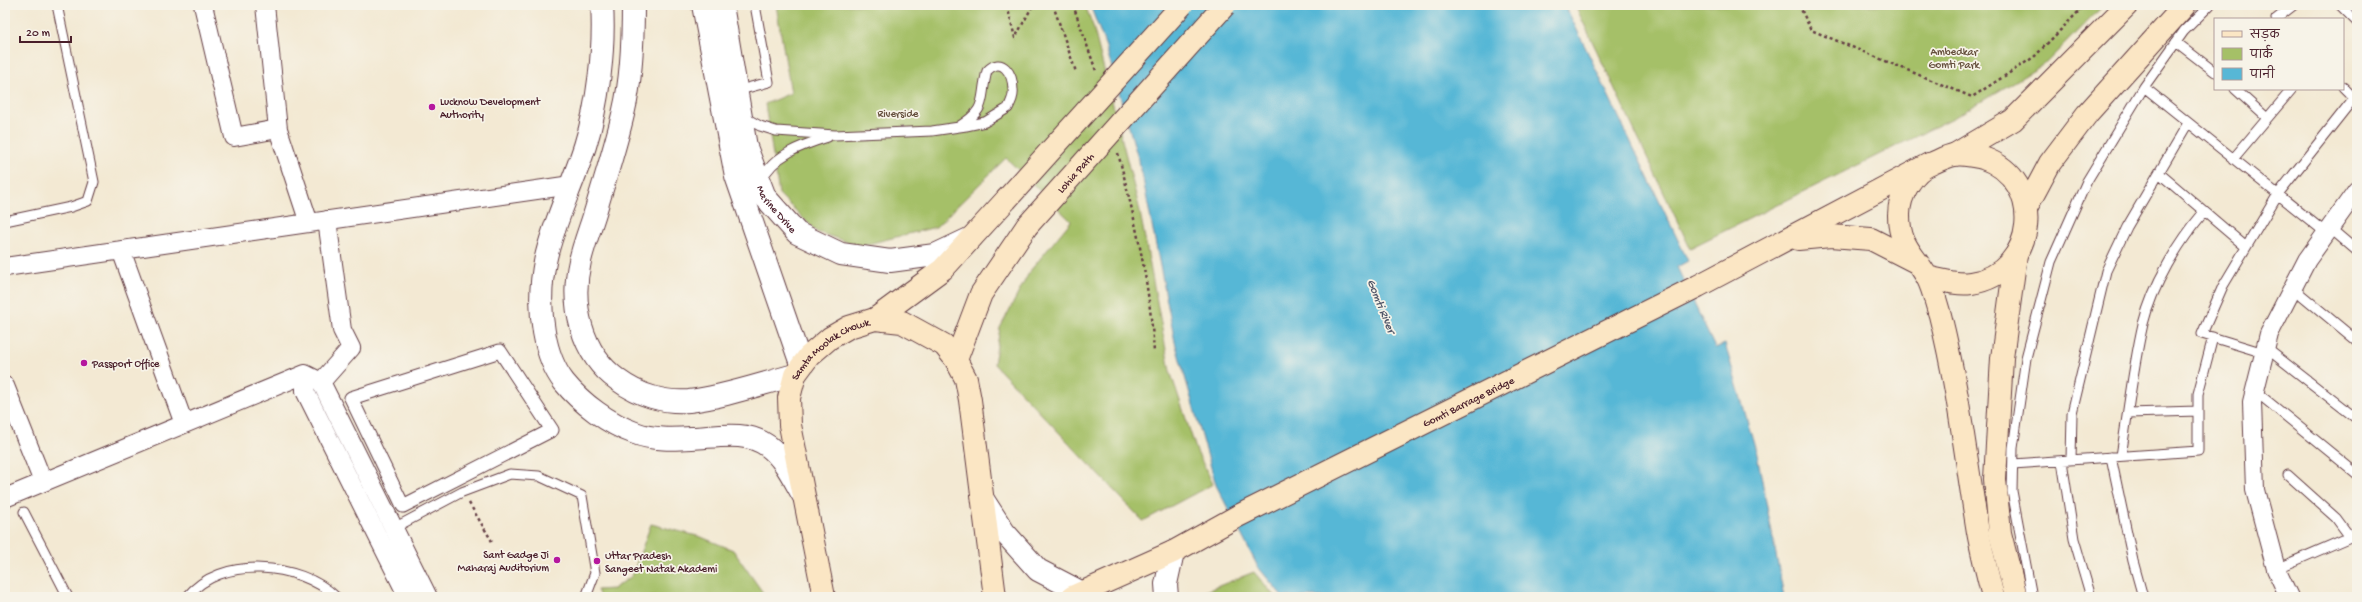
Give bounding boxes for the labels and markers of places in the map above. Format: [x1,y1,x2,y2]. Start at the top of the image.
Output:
place label: Lucknow Development Authority [440,97,542,122]
marker: Lucknow Development Authority [427,102,437,112]
marker: Passport Office [79,358,89,368]
place label: Passport Office [91,358,160,371]
place label: Sant Gadge Ji Maharaj Auditorium [458,550,549,575]
place label: Uttar Pradesh Sangeet Natak Akademi [605,551,717,576]
marker: Sant Gadge Ji Maharaj Auditorium [552,555,562,565]
marker: Uttar Pradesh Sangeet Natak Akademi [592,556,602,566]

